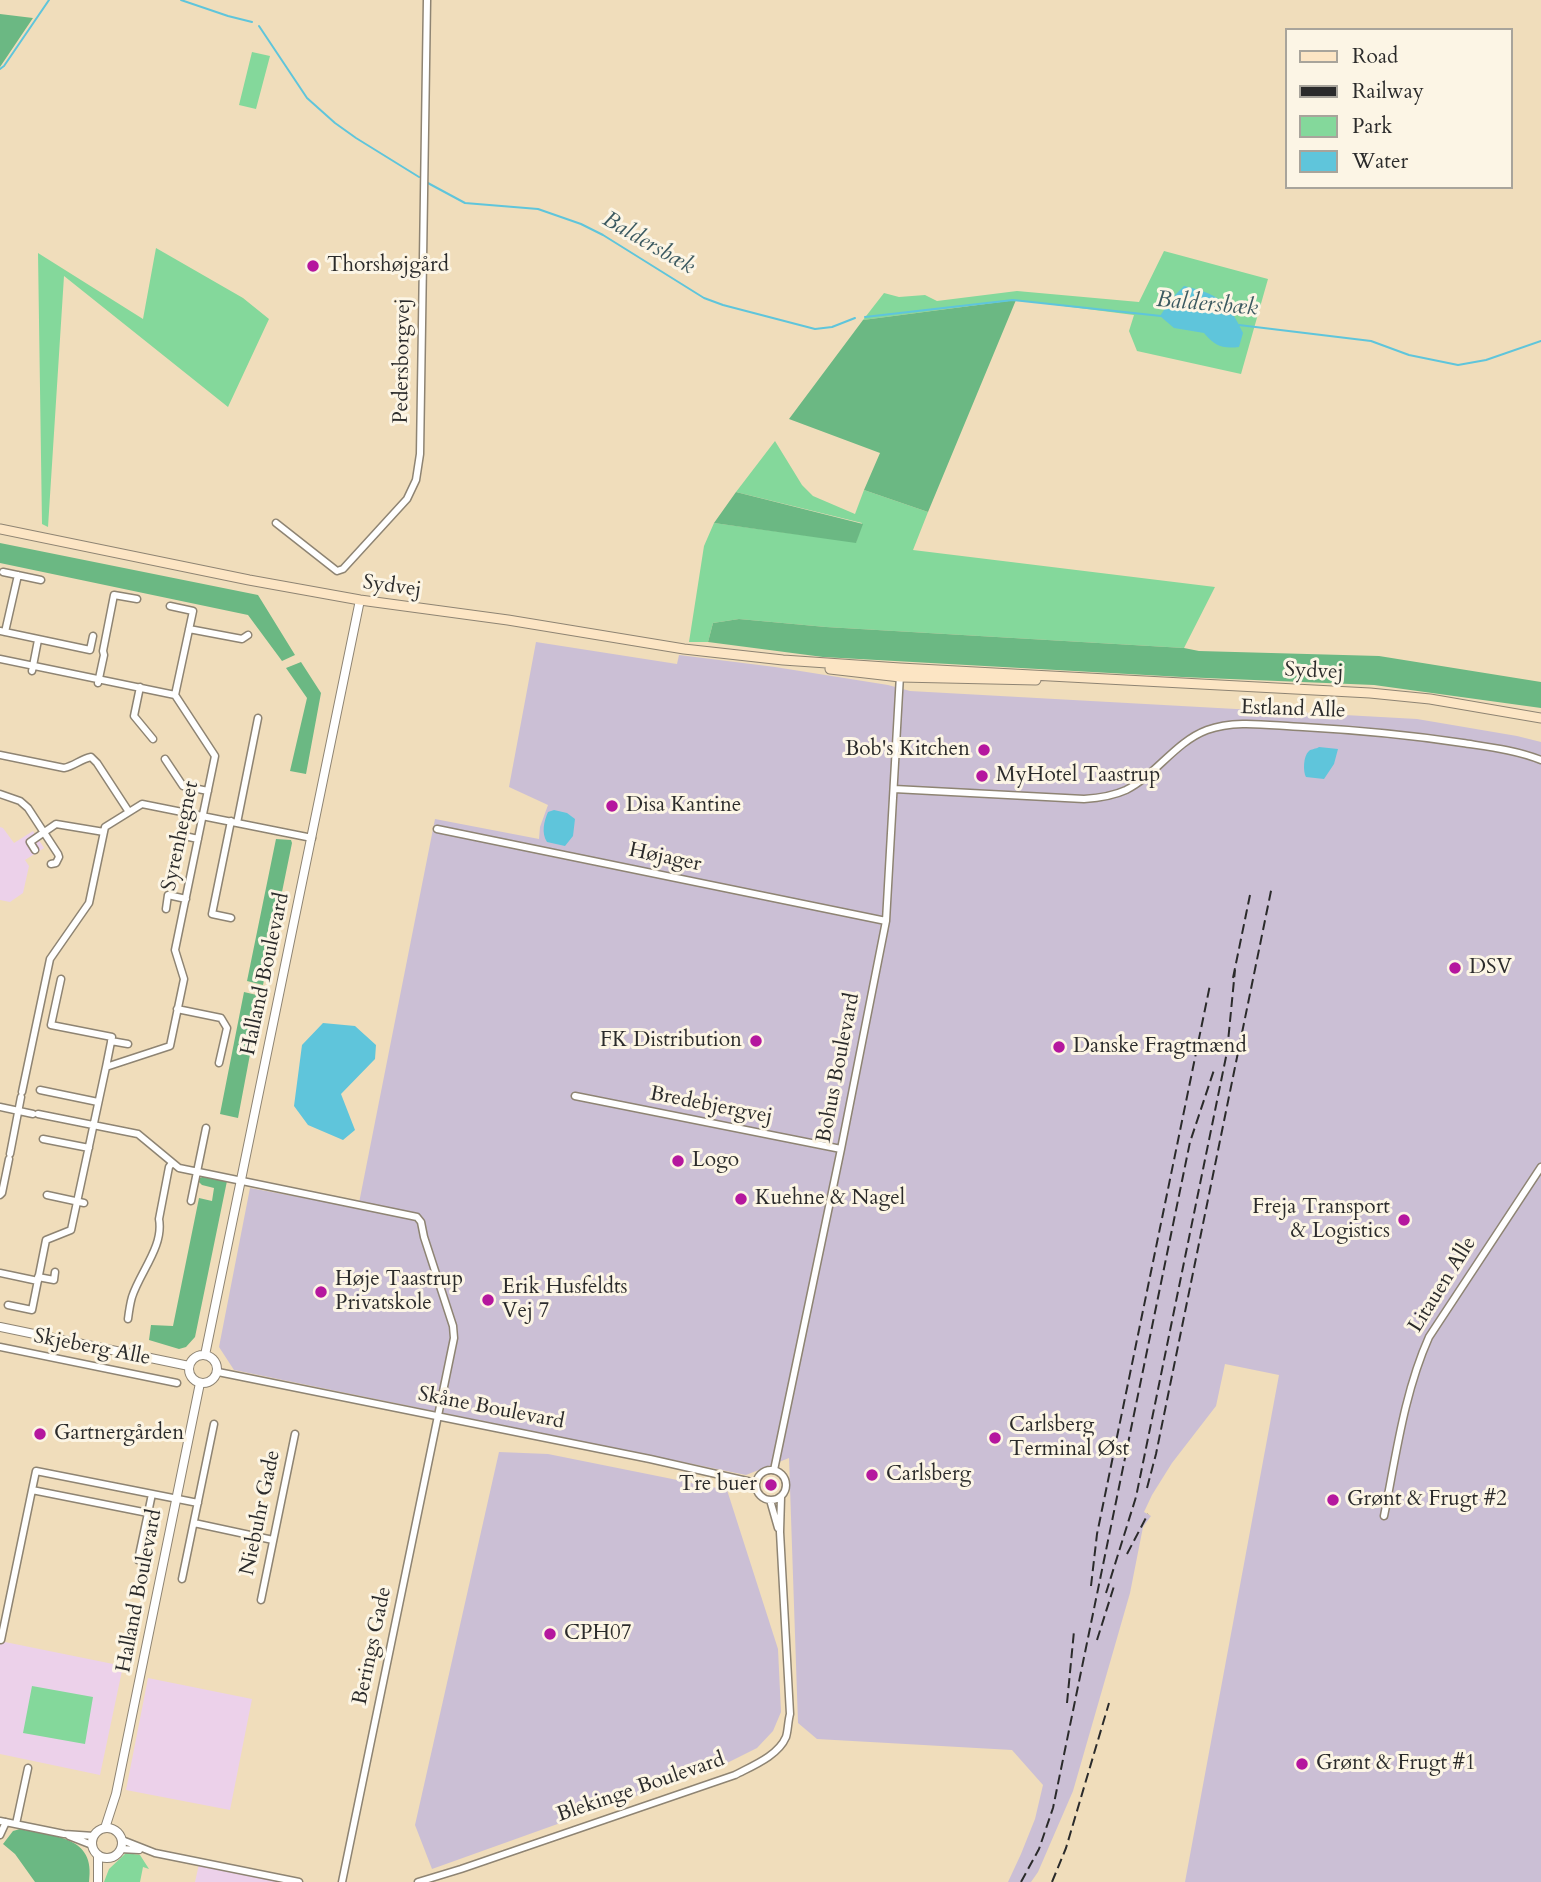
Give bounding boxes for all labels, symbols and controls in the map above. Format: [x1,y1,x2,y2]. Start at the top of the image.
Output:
legend [1286,28,1513,189]
text: Road [1352,42,1398,71]
text: Railway [1352,77,1424,106]
text: Park [1352,112,1392,141]
text: Water [1352,147,1408,176]
water label: Baldersbæk [597,207,699,281]
place label: Thorshøjgård [327,253,449,279]
marker: Thorshøjgård [305,258,321,274]
water label: Baldersbæk [1155,287,1259,323]
street label: Pedersborgvej [389,298,417,424]
street label: Sydvej [361,570,423,604]
street label: Sydvej [1284,658,1344,686]
street label: Estland Alle [1240,696,1346,724]
place label: Bob's Kitchen [845,737,970,763]
marker: Bob's Kitchen [976,742,992,758]
place label: MyHotel Taastrup [996,763,1161,789]
marker: MyHotel Taastrup [974,768,990,784]
street label: Syrenhegnet [157,779,205,893]
place label: Disa Kantine [626,793,741,819]
marker: Disa Kantine [604,798,620,814]
street label: Højager [627,838,703,878]
street label: Halland Boulevard [236,890,296,1058]
place label: DSV [1469,955,1512,981]
marker: DSV [1447,960,1463,976]
street label: Bohus Boulevard [812,991,866,1145]
place label: FK Distribution [600,1028,742,1054]
marker: FK Distribution [748,1033,764,1049]
place label: Danske Fragtmænd [1073,1034,1247,1060]
marker: Danske Fragtmænd [1051,1039,1067,1055]
street label: Bredebjergvej [648,1082,774,1130]
place label: Logo [692,1148,739,1174]
marker: Logo [670,1153,686,1169]
place label: Kuehne & Nagel [755,1186,905,1212]
marker: Kuehne & Nagel [733,1191,749,1207]
place label: Freja Transport & Logistics [1252,1195,1390,1245]
marker: Freja Transport & Logistics [1396,1212,1412,1228]
street label: Litauen Alle [1404,1232,1482,1338]
place label: Høje Taastrup Privatskole [335,1267,463,1317]
place label: Erik Husfeldts Vej 7 [502,1275,628,1325]
marker: Høje Taastrup Privatskole [313,1284,329,1300]
marker: Erik Husfeldts Vej 7 [480,1292,496,1308]
street label: Skjeberg Alle [32,1324,152,1372]
street label: Skåne Boulevard [416,1382,566,1436]
place label: Carlsberg Terminal Øst [1009,1413,1129,1463]
place label: Gartnergården [54,1421,184,1447]
marker: Gartnergården [32,1426,48,1442]
marker: Carlsberg Terminal Øst [987,1430,1003,1446]
street label: Niebuhr Gade [235,1448,287,1578]
place label: Carlsberg [886,1462,971,1488]
marker: Carlsberg [864,1467,880,1483]
place label: Tre buer [679,1472,757,1498]
marker: Tre buer [763,1477,779,1493]
place label: Grønt & Frugt #2 [1347,1487,1507,1513]
marker: Grønt & Frugt #2 [1325,1492,1341,1508]
street label: Halland Boulevard [112,1507,168,1675]
street label: Berings Gade [348,1585,398,1707]
place label: CPH07 [564,1621,632,1647]
marker: CPH07 [542,1626,558,1642]
street label: Blekinge Boulevard [554,1747,728,1829]
place label: Grønt & Frugt #1 [1316,1751,1476,1777]
marker: Grønt & Frugt #1 [1294,1756,1310,1772]

